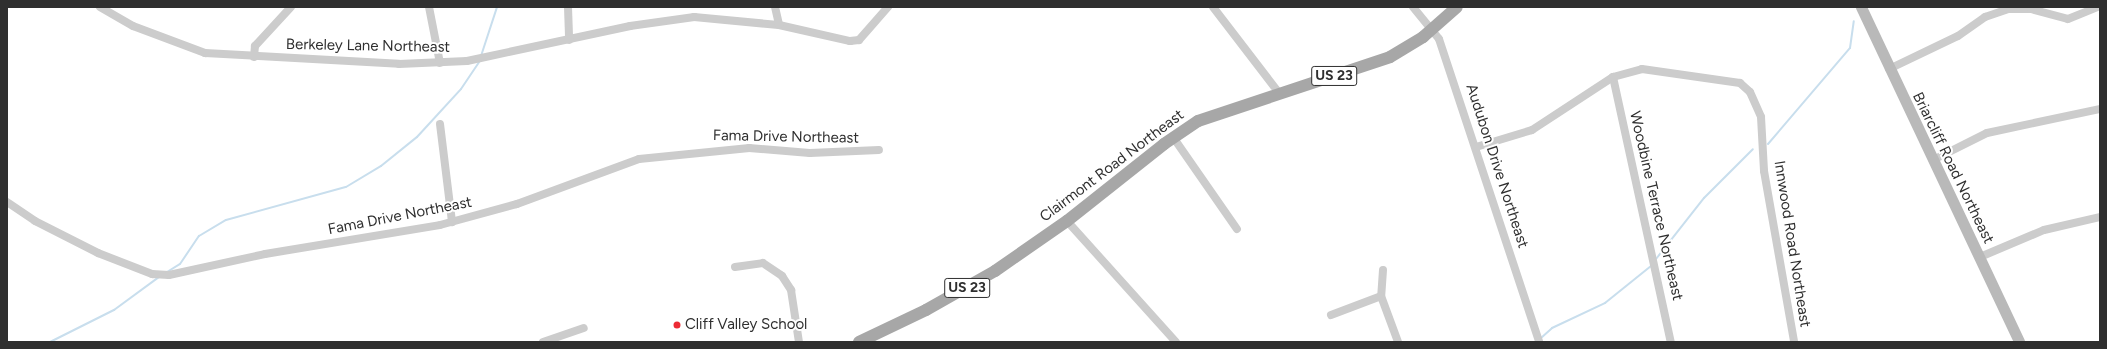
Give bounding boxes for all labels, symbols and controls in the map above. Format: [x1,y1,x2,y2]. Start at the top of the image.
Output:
street label: Berkeley Lane Northeast [286,36,450,56]
road number: US 23 [1311,64,1357,88]
street label: Audubon Drive Northeast [1462,82,1532,250]
street label: Briarcliff Road Northeast [1908,89,1998,247]
street label: Clairmont Road Northeast [1036,106,1188,226]
street label: Woodbine Terrace Northeast [1625,110,1687,302]
street label: Fama Drive Northeast [713,127,859,147]
street label: Innwood Road Northeast [1770,159,1814,329]
street label: Fama Drive Northeast [327,193,473,239]
road number: US 23 [944,276,990,300]
place label: Cliff Valley School [685,316,807,334]
marker: Cliff Valley School [672,320,682,330]

